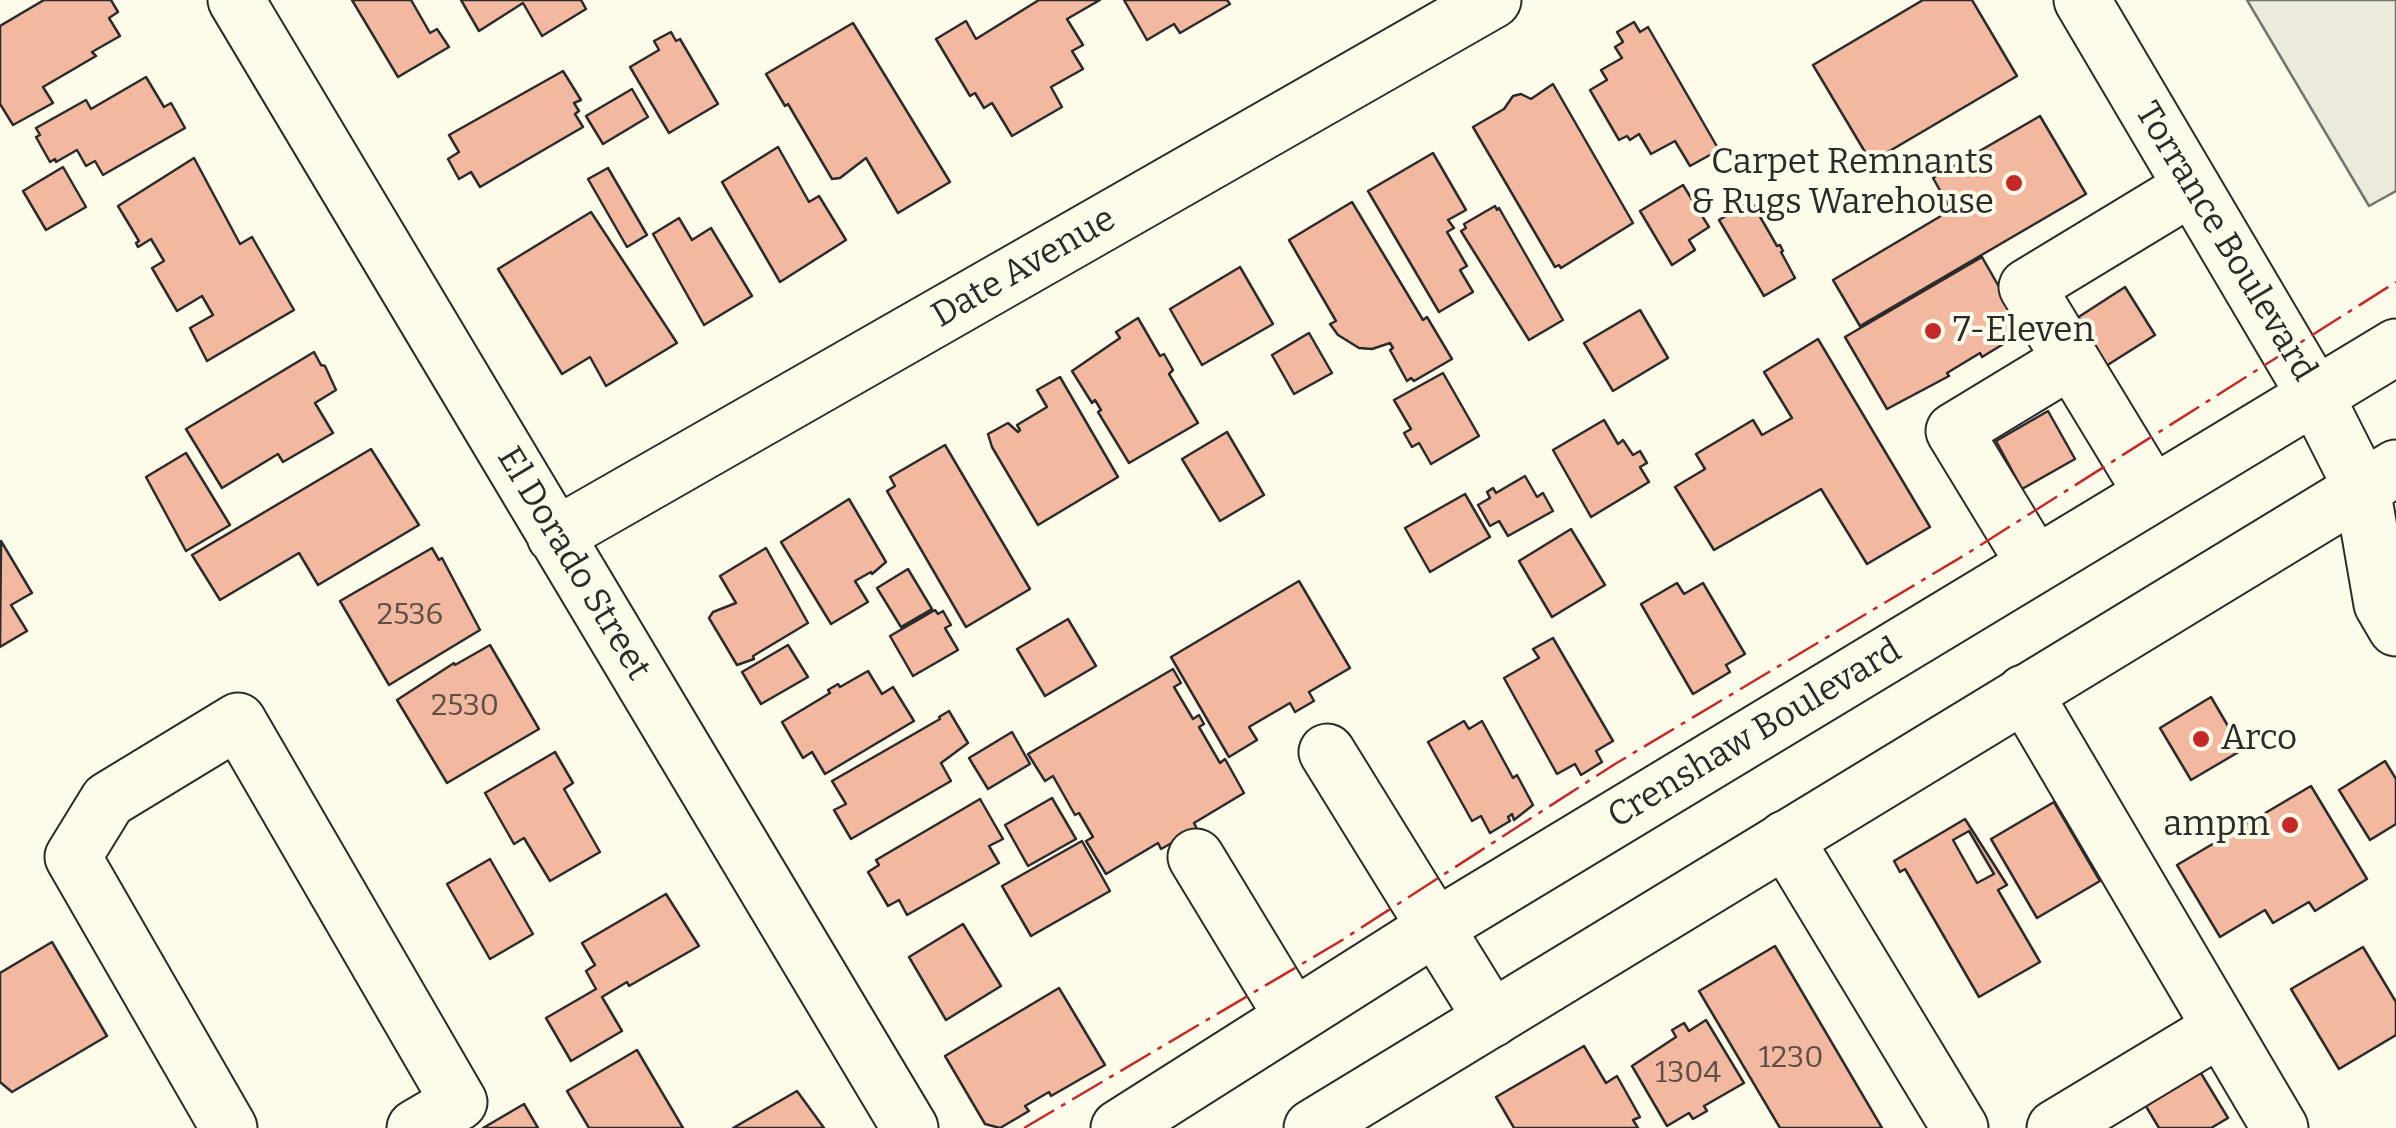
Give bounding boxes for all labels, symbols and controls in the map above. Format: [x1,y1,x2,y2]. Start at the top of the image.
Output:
street label: Torrance Boulevard [2125,95,2325,389]
place label: Carpet Remnants & Rugs Warehouse [1690,142,1994,224]
marker: Carpet Remnants & Rugs Warehouse [2003,172,2025,194]
street label: Date Avenue [925,199,1123,337]
place label: 7-Eleven [1953,310,2095,352]
marker: 7-Eleven [1922,320,1944,342]
street label: El Dorado Street [487,440,659,688]
house number: 2536 [377,598,443,634]
street label: Crenshaw Boulevard [1601,630,1909,838]
house number: 2530 [431,689,499,725]
place label: Arco [2221,718,2297,760]
marker: Arco [2190,728,2212,750]
place label: ampm [2163,804,2270,846]
marker: ampm [2279,814,2301,836]
house number: 1230 [1759,1041,1823,1077]
house number: 1304 [1655,1056,1721,1092]

